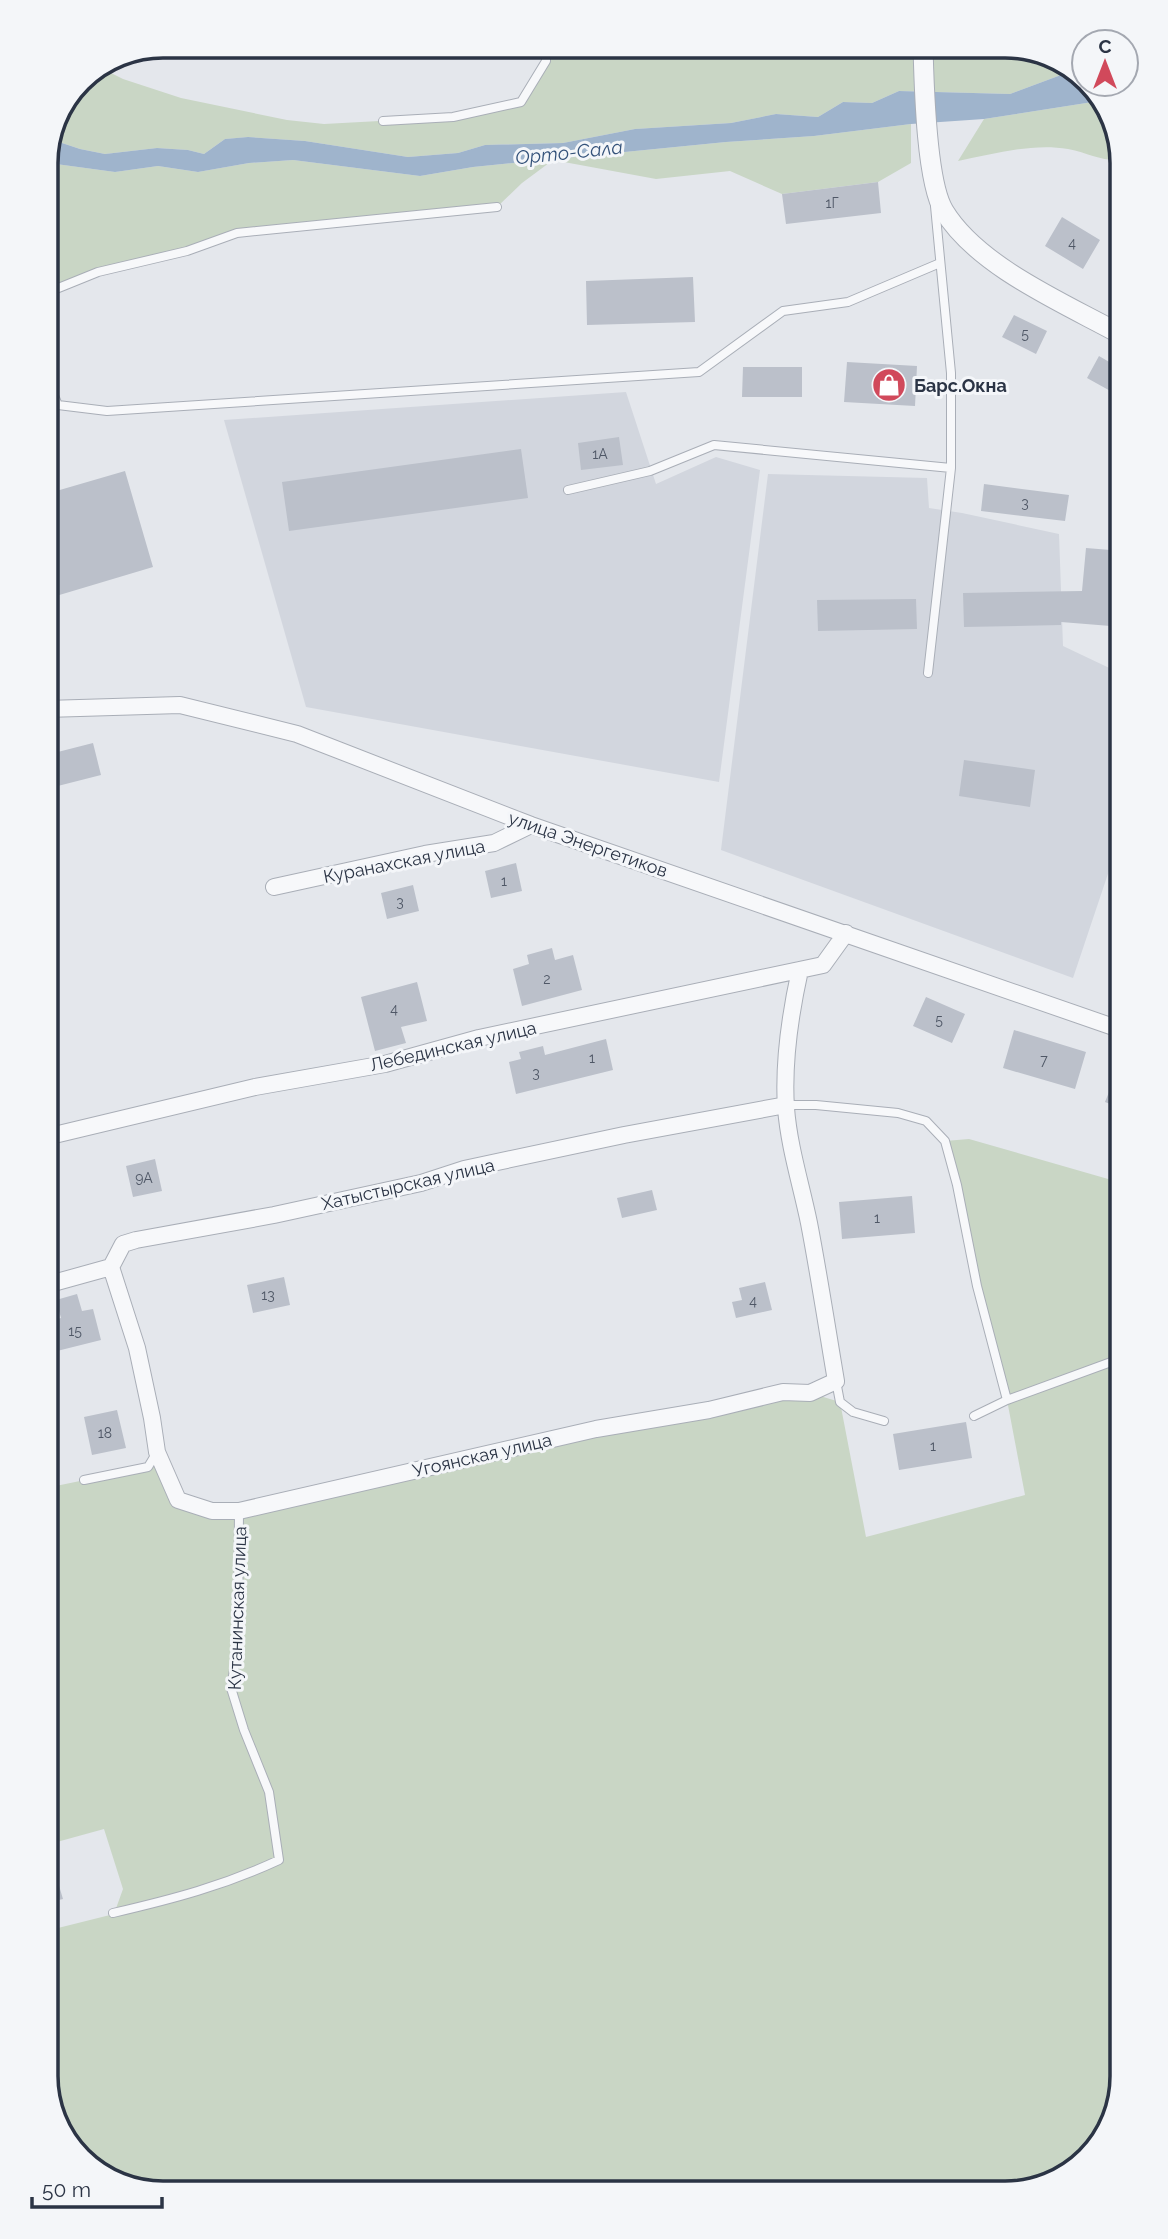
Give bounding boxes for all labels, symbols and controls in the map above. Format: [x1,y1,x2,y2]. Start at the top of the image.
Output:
north arrow [1070,28,1140,98]
text: С [1098,35,1112,57]
water label: Орто-Сала [514,135,624,169]
house number: 1Г [825,195,839,211]
house number: 4 [1068,235,1076,251]
house number: 5 [1021,326,1029,342]
shop icon: Барс.Окна [870,366,908,404]
place label: Барс.Окна [914,375,1007,396]
house number: 1А [592,446,608,462]
house number: 3 [1021,495,1029,511]
street label: улица Энергетиков [506,807,670,881]
street label: Куранахская улица [321,835,487,887]
house number: 1 [501,873,507,889]
house number: 3 [396,894,404,910]
house number: 2 [543,971,551,987]
house number: 4 [390,1001,398,1017]
house number: 5 [935,1012,943,1028]
street label: Лебединская улица [368,1017,538,1075]
house number: 1 [589,1050,595,1066]
house number: 7 [1040,1052,1048,1068]
house number: 3 [532,1065,540,1081]
street label: Хатыстырская улица [319,1154,497,1214]
house number: 9А [135,1170,153,1186]
house number: 1 [874,1210,880,1226]
house number: 13 [261,1287,275,1303]
house number: 4 [749,1293,757,1309]
house number: 15 [68,1323,82,1339]
house number: 18 [98,1425,112,1441]
street label: Угоянская улица [410,1429,554,1481]
house number: 1 [930,1438,936,1454]
street label: Кутанинская улица [224,1526,250,1690]
scale bar [32,2166,161,2210]
text: 50 m [42,2177,91,2202]

